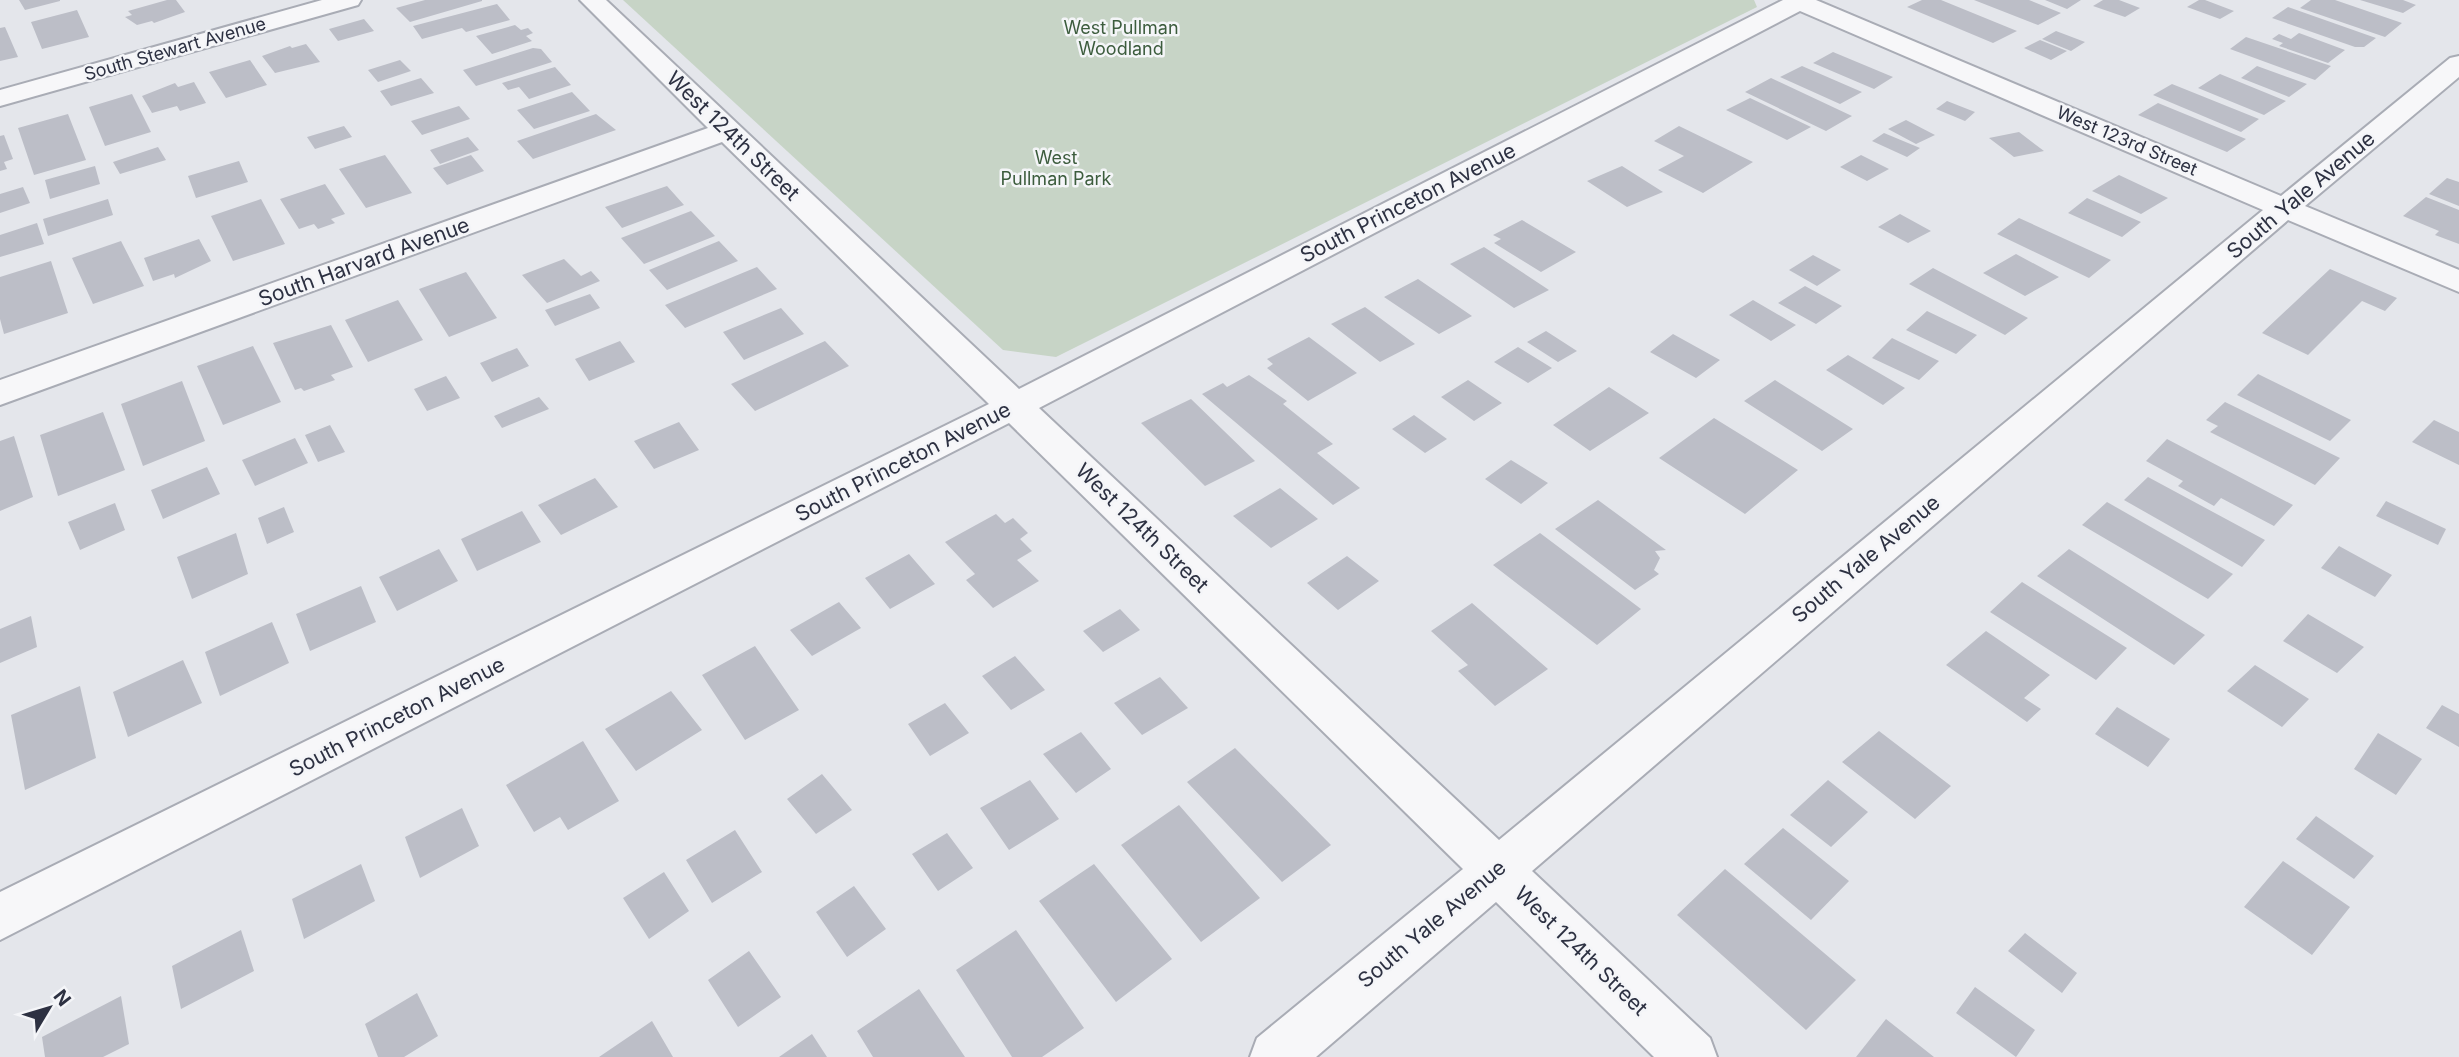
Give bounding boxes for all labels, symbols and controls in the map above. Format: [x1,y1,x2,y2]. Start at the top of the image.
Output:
street label: South Stewart Avenue [82,13,268,85]
park label: West Pullman Woodland [1063,17,1179,59]
street label: West 124th Street [662,66,805,205]
street label: West 123rd Street [2054,101,2201,180]
street label: South Yale Avenue [2222,126,2380,264]
street label: South Princeton Avenue [1296,137,1520,268]
park label: West Pullman Park [1001,147,1112,189]
street label: South Harvard Avenue [255,212,473,311]
street label: South Princeton Avenue [791,396,1015,527]
street label: West 124th Street [1071,458,1214,597]
street label: South Yale Avenue [1787,490,1945,628]
street label: South Princeton Avenue [285,651,509,782]
street label: South Yale Avenue [1353,855,1511,993]
street label: West 124th Street [1510,881,1653,1020]
north arrow [14,973,84,1043]
text: N [48,985,76,1011]

